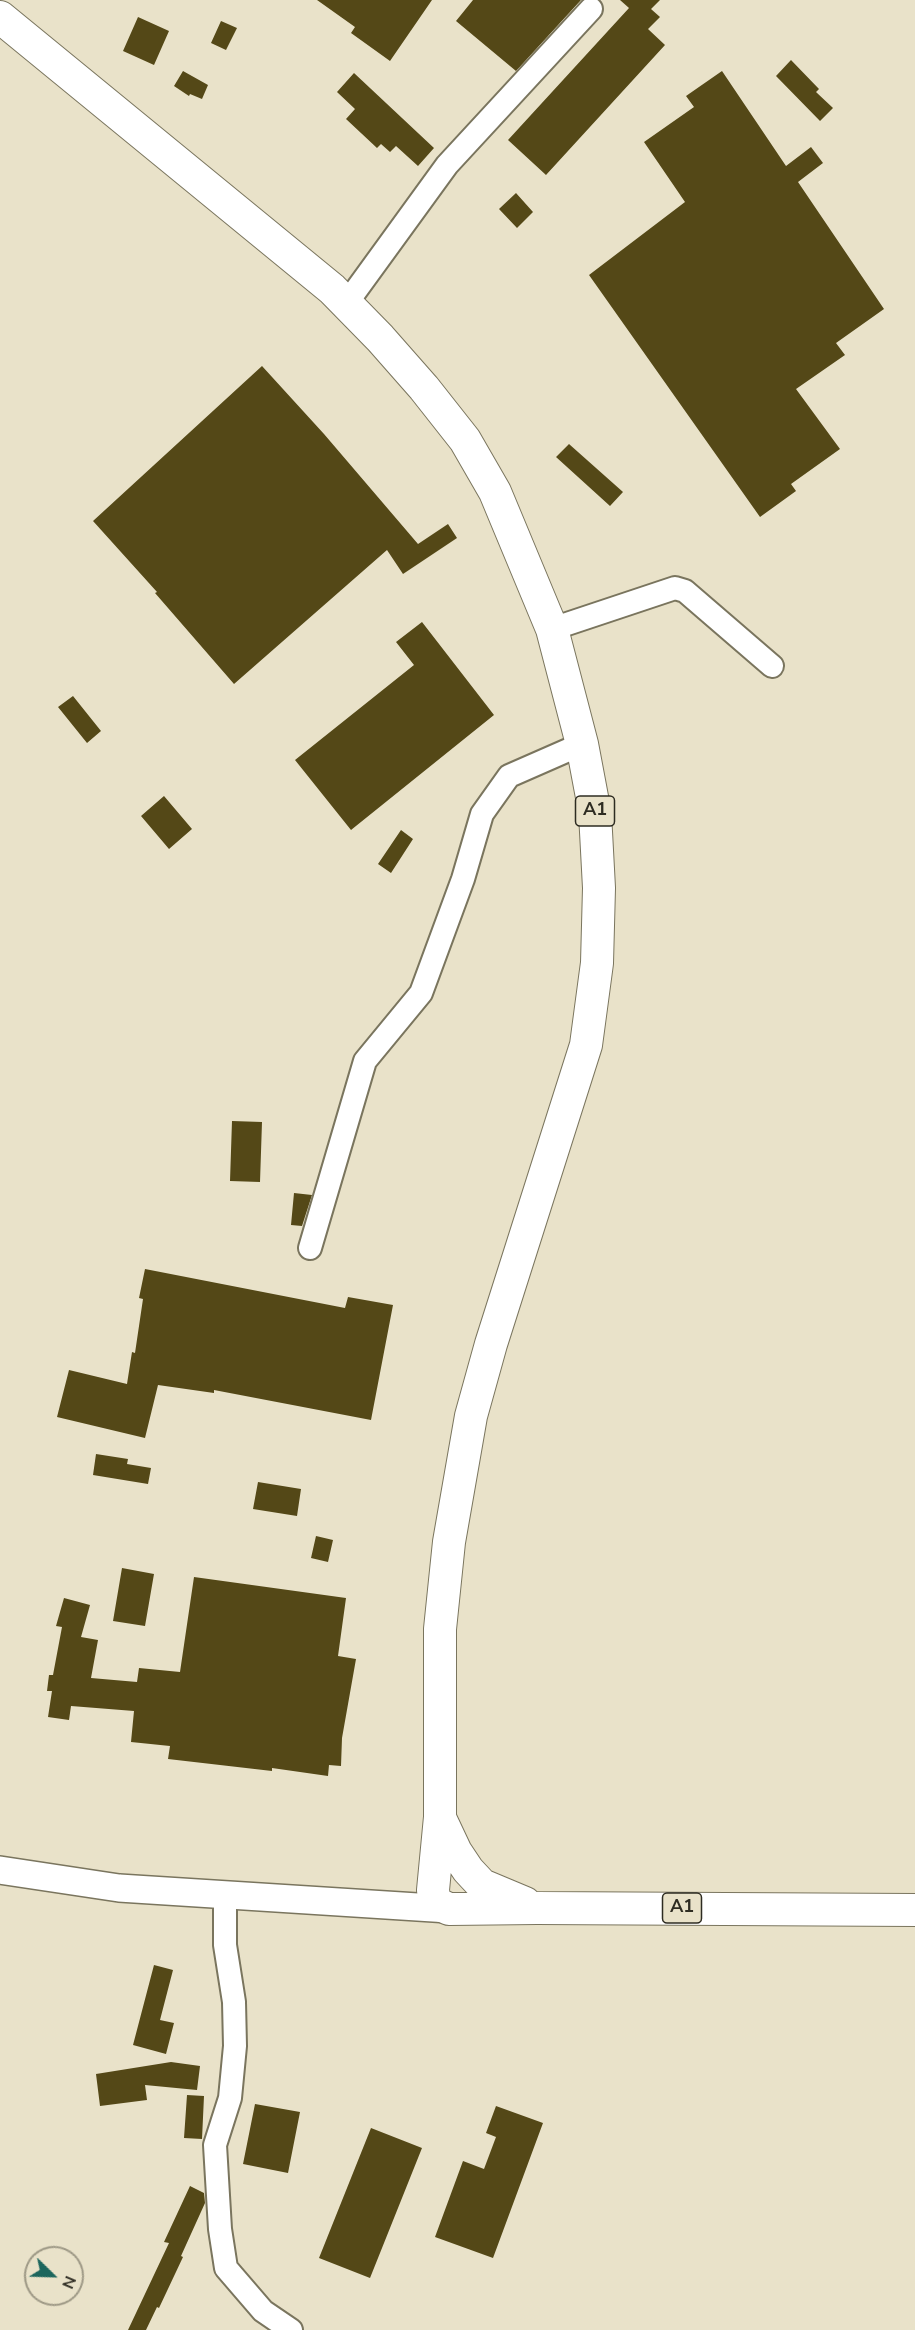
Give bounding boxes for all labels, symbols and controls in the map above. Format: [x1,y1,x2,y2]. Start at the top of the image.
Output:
road number: A1 [576,796,614,826]
road number: A1 [662,1893,702,1923]
north arrow [24,2246,84,2306]
text: N [56,2272,81,2292]

